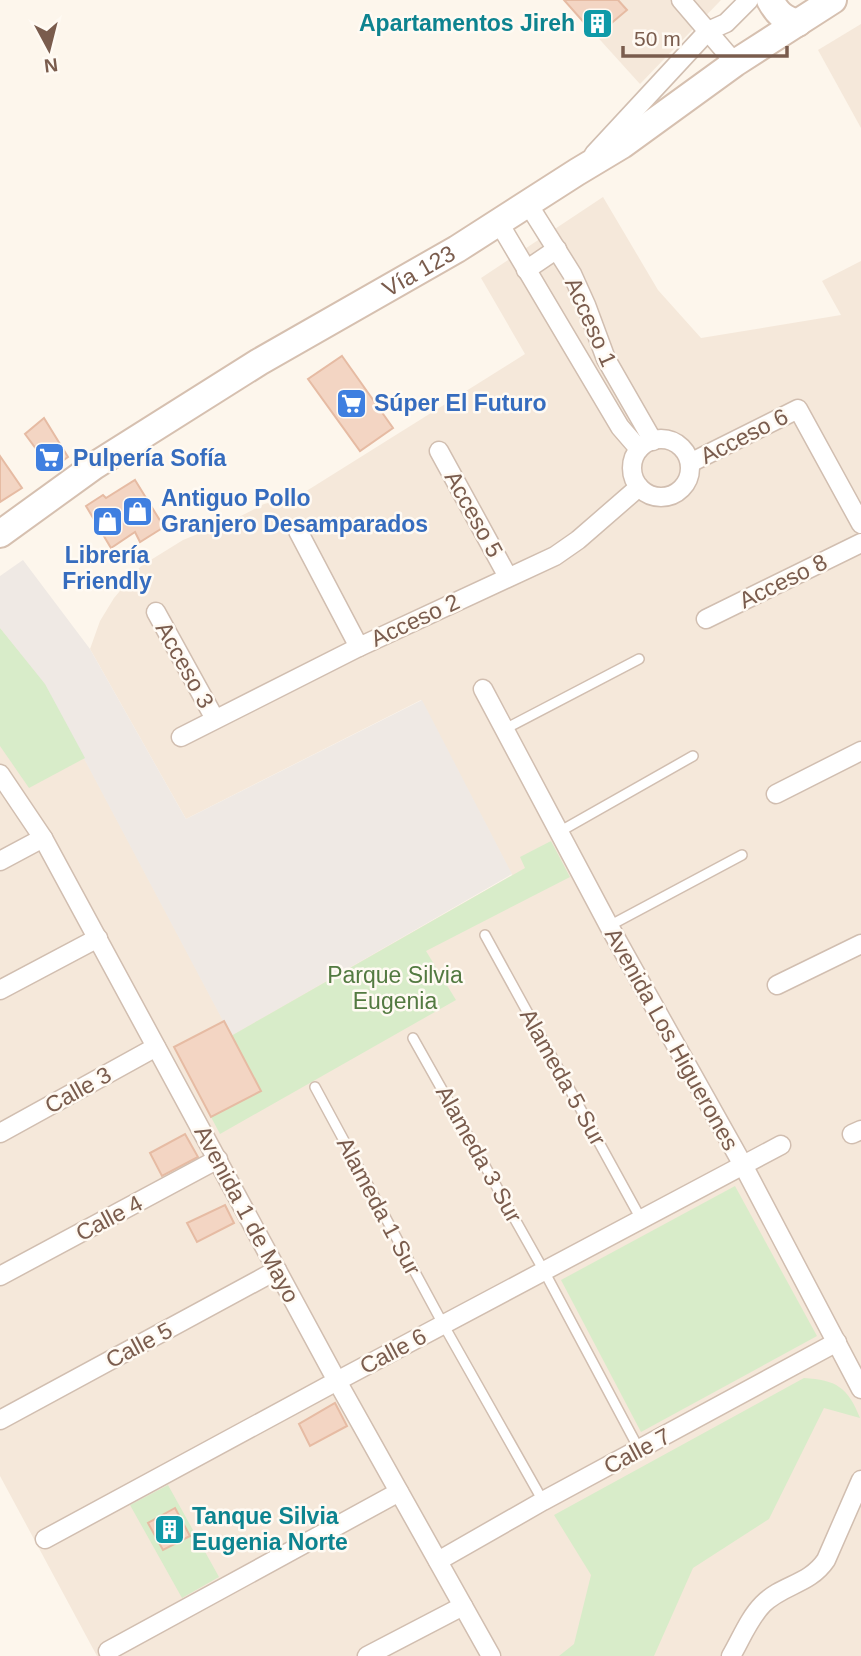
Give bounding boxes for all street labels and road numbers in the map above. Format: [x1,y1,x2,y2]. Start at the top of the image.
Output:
street label: Vía 123 [378,240,460,302]
street label: Acceso 1 [560,273,622,371]
street label: Acceso 6 [696,403,792,469]
street label: Acceso 5 [440,466,508,562]
street label: Acceso 8 [735,549,831,613]
street label: Acceso 2 [367,588,463,652]
street label: Acceso 3 [151,617,219,713]
street label: Avenida Los Higuerones [600,923,744,1155]
street label: Alameda 5 Sur [515,1004,611,1150]
street label: Calle 3 [40,1061,116,1119]
street label: Alameda 3 Sur [431,1081,527,1227]
street label: Avenida 1 de Mayo [189,1121,305,1307]
street label: Alameda 1 Sur [332,1133,426,1280]
street label: Calle 4 [71,1190,147,1246]
street label: Calle 5 [101,1317,177,1373]
street label: Calle 6 [355,1323,431,1379]
street label: Calle 7 [599,1423,675,1479]

